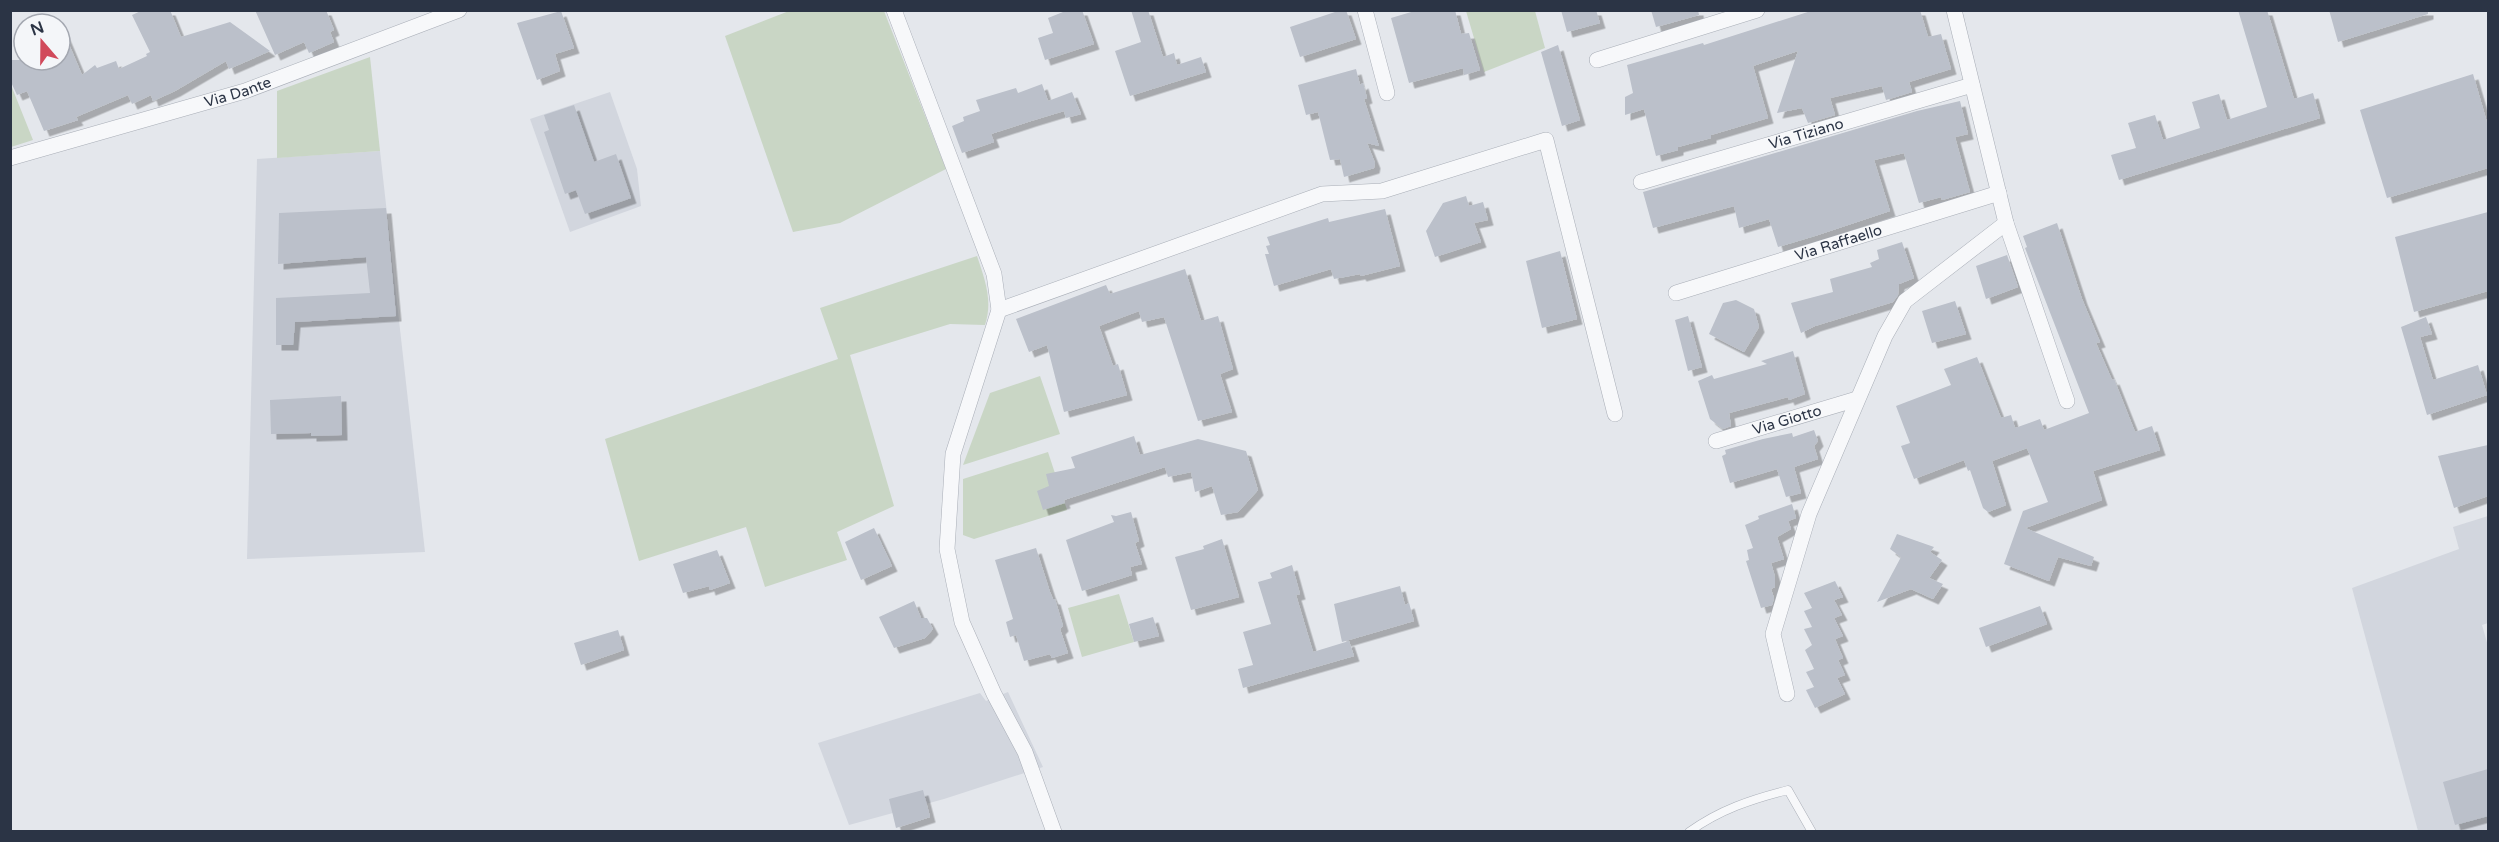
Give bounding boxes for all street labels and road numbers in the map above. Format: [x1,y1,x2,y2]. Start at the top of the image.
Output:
street label: Via Dante [202,73,274,111]
street label: Via Tiziano [1767,114,1846,153]
street label: Via Raffaello [1793,221,1884,265]
street label: Via Giotto [1750,401,1824,439]

